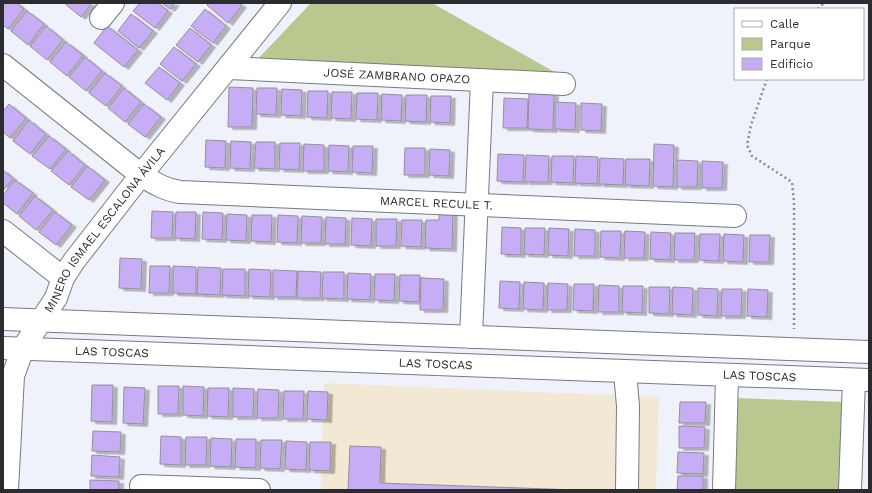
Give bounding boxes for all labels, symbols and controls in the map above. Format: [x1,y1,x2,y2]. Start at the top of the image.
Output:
legend [734,8,864,80]
text: Calle [770,17,799,31]
text: Parque [770,37,811,51]
text: Edificio [770,57,813,71]
street label: JOSÉ ZAMBRANO OPAZO [323,66,470,87]
street label: MINERO ISMAEL ESCALONA ÁVILA [41,144,168,315]
street label: MARCEL RECULE T. [380,194,493,213]
street label: LAS TOSCAS [75,344,149,360]
street label: LAS TOSCAS [399,356,473,372]
street label: LAS TOSCAS [722,368,797,384]

